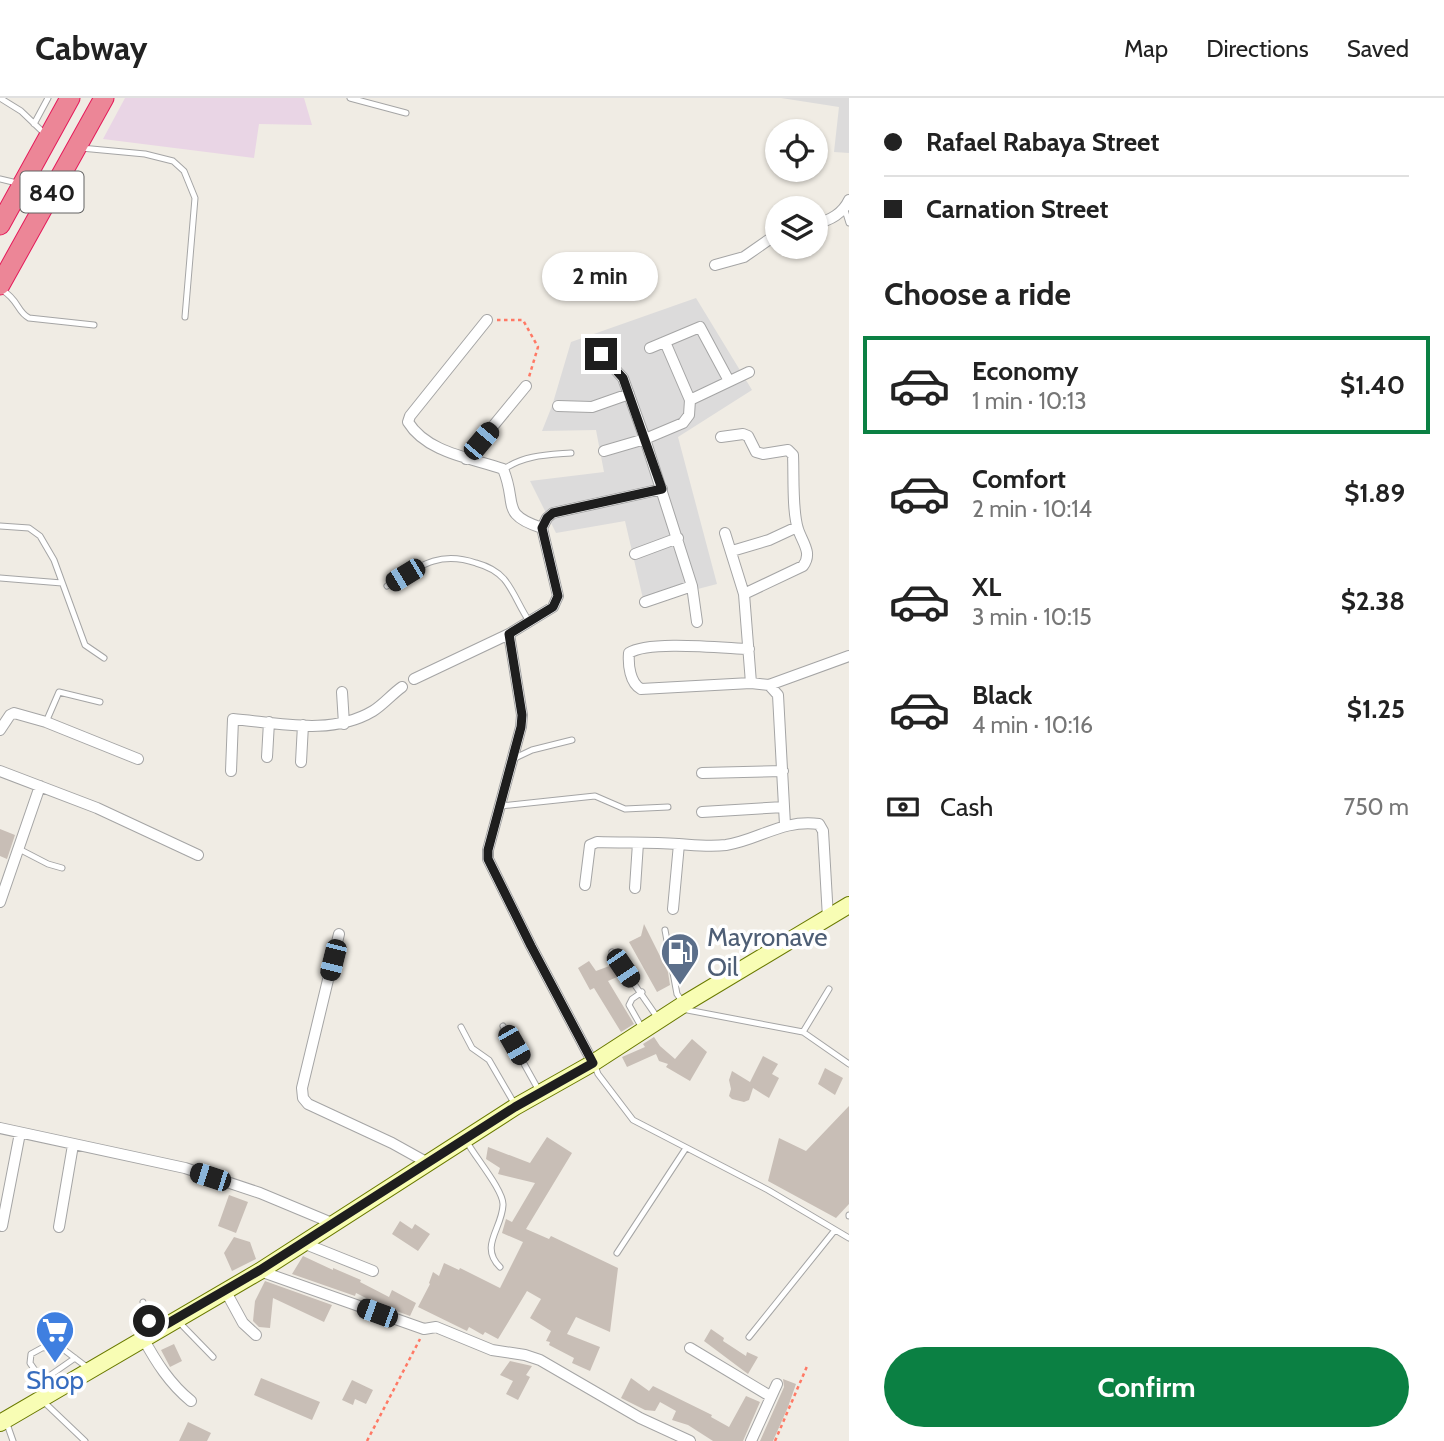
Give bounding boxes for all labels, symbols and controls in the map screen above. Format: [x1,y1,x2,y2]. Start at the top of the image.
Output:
text: Cabway [35,28,147,68]
text: Map [1124,34,1168,63]
text: Directions [1206,34,1309,63]
text: Saved [1347,34,1409,63]
map controls [765,119,828,259]
button: locate [765,119,828,182]
text: Rafael Rabaya Street [926,126,1159,158]
road number: 840 [20,172,84,212]
text: Carnation Street [926,193,1108,225]
button: layers [765,196,828,259]
callout: 2 min [543,252,659,302]
text: 2 min [572,262,628,290]
text: Choose a ride [884,274,1071,313]
route end [585,338,617,370]
icon: car [888,354,951,417]
text: Economy [972,355,1078,387]
text: $1.40 [1340,369,1405,401]
text: 1 min · 10:13 [972,387,1087,415]
car [460,418,503,464]
icon: car [888,462,951,525]
text: Comfort [972,463,1066,495]
text: $1.89 [1344,477,1405,509]
text: 2 min · 10:14 [972,495,1092,523]
car [382,555,429,595]
icon: car [888,570,951,633]
text: XL [972,571,1001,603]
text: $2.38 [1341,585,1405,617]
text: 3 min · 10:15 [972,603,1092,631]
icon: car [888,678,951,741]
text: Black [972,679,1032,711]
text: $1.25 [1347,693,1405,725]
text: 4 min · 10:16 [972,711,1093,739]
icon: cash [884,788,922,826]
text: Cash [940,791,993,823]
text: 750 m [1344,793,1409,821]
place label: Mayronave Oil [707,921,828,983]
fuel station icon: Mayronave Oil [659,931,701,986]
car [318,937,349,983]
car [603,945,644,991]
car [495,1022,534,1068]
car [187,1161,234,1193]
car [354,1296,401,1330]
route start [133,1305,165,1337]
supermarket icon: Shop [34,1309,76,1364]
button: Confirm [884,1347,1409,1427]
place label: Shop [26,1364,84,1396]

